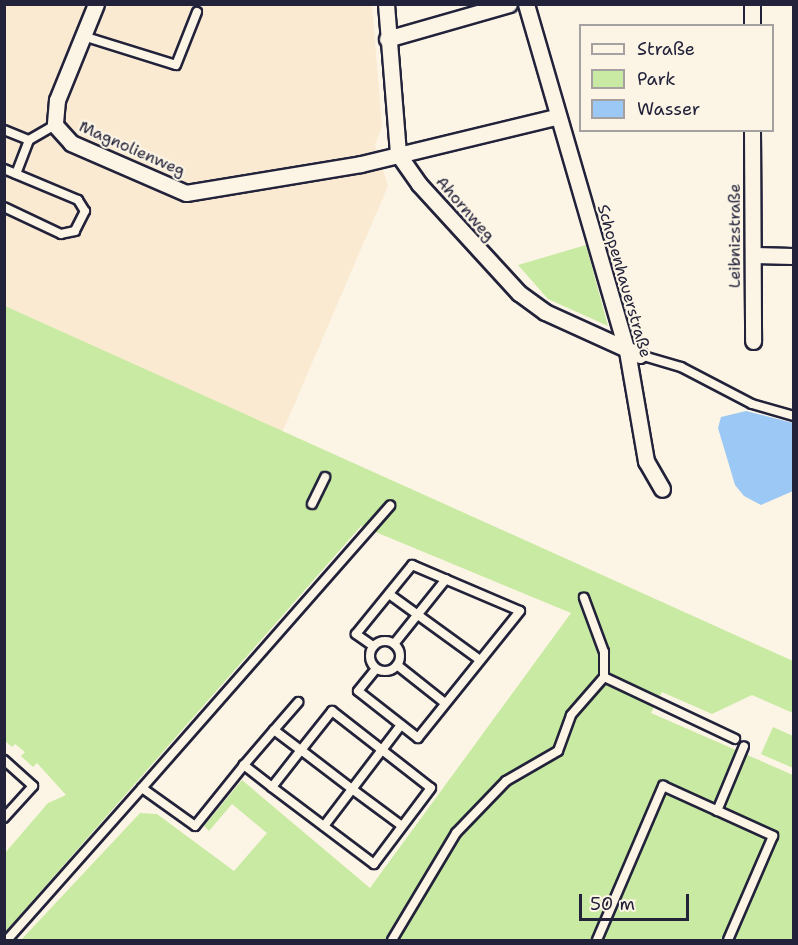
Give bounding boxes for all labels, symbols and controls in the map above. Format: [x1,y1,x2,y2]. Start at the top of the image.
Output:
legend [579,24,774,132]
text: Straße [637,37,695,61]
text: Park [637,67,676,91]
text: Wasser [637,97,700,121]
street label: Magnolienweg [76,117,188,181]
street label: Ahornweg [432,173,498,245]
street label: Leibnizstraße [725,184,745,288]
street label: Schopenhauerstraße [593,202,655,360]
scale bar [582,882,692,920]
text: 50 m [590,892,635,916]

